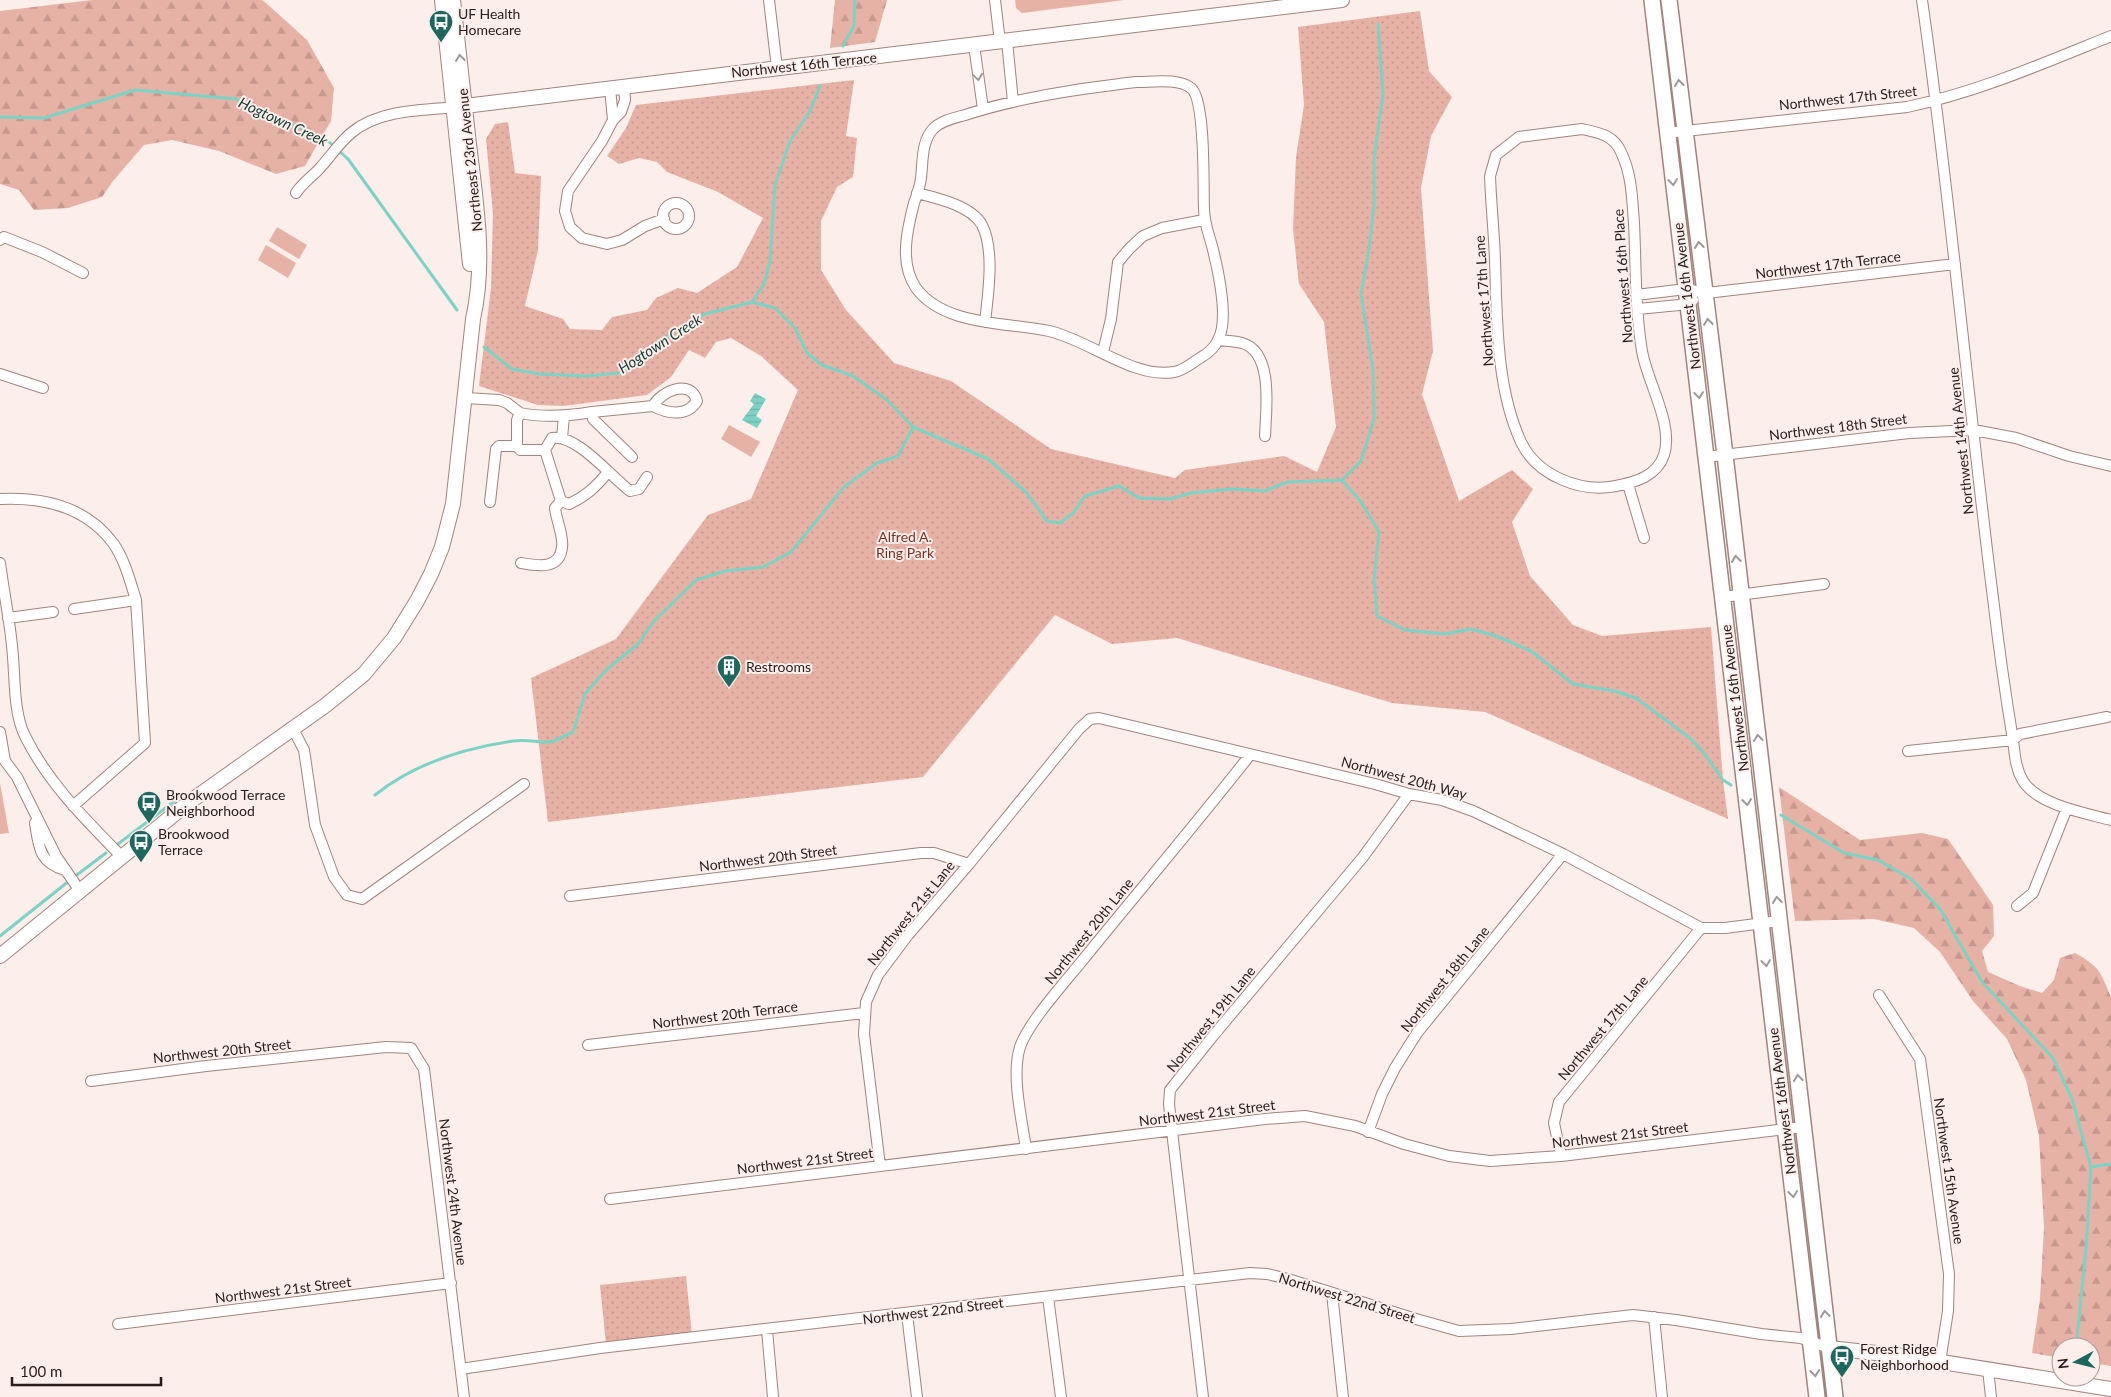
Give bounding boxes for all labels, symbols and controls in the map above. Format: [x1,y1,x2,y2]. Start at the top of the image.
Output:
place label: UF Health Homecare [458,5,521,38]
bus stop icon: UF Health Homecare [428,9,454,43]
street label: Northwest 16th Terrace [730,48,878,81]
one-way arrow [455,54,466,62]
one-way arrow [972,74,983,82]
one-way arrow [1674,79,1685,87]
street label: Northwest 17th Street [1778,82,1918,113]
street label: Northeast 23rd Avenue [454,88,485,232]
water label: Hogtown Creek [236,93,332,150]
one-way arrow [1667,178,1678,186]
street label: Northwest 16th Place [1609,208,1636,344]
street label: Northwest 16th Avenue [1669,222,1704,370]
street label: Northwest 17th Lane [1470,235,1497,367]
one-way arrow [1694,240,1705,248]
street label: Northwest 17th Terrace [1754,247,1902,282]
water label: Hogtown Creek [614,309,705,377]
one-way arrow [1703,318,1714,326]
street label: Northwest 14th Avenue [1944,367,1977,515]
one-way arrow [1693,391,1704,399]
street label: Northwest 18th Street [1768,410,1908,443]
park label: Alfred A. Ring Park [876,528,935,561]
one-way arrow [1731,555,1742,563]
street label: Northwest 16th Avenue [1717,624,1752,772]
building icon: Restrooms [716,654,742,688]
place label: Restrooms [746,658,811,675]
one-way arrow [1753,734,1764,742]
street label: Northwest 20th Way [1339,753,1470,803]
place label: Brookwood Terrace Neighborhood [166,786,285,819]
bus stop icon: Brookwood Terrace Neighborhood [136,790,162,824]
one-way arrow [1741,798,1752,806]
place label: Brookwood Terrace [158,825,229,858]
bus stop icon: Brookwood Terrace [128,829,154,863]
street label: Northwest 20th Street [698,841,838,874]
street label: Northwest 21st Lane [863,857,958,968]
street label: Northwest 20th Lane [1041,874,1137,987]
one-way arrow [1772,895,1783,903]
street label: Northwest 18th Lane [1397,922,1493,1035]
one-way arrow [1760,959,1771,967]
street label: Northwest 19th Lane [1163,962,1259,1075]
street label: Northwest 17th Lane [1554,972,1651,1083]
street label: Northwest 20th Terrace [651,997,799,1032]
street label: Northwest 16th Avenue [1764,1027,1799,1175]
street label: Northwest 20th Street [152,1035,292,1066]
one-way arrow [1793,1074,1804,1082]
street label: Northwest 21st Street [1138,1096,1276,1129]
street label: Northwest 15th Avenue [1931,1097,1968,1245]
street label: Northwest 24th Avenue [436,1118,471,1266]
street label: Northwest 21st Street [1551,1118,1689,1151]
street label: Northwest 21st Street [736,1144,874,1177]
one-way arrow [1788,1190,1798,1198]
street label: Northwest 22nd Street [1277,1269,1417,1326]
street label: Northwest 21st Street [214,1273,352,1306]
street label: Northwest 22nd Street [862,1293,1004,1328]
one-way arrow [1820,1309,1831,1317]
north arrow [2051,1337,2101,1387]
place label: Forest Ridge Neighborhood [1860,1340,1949,1373]
bus stop icon: Forest Ridge Neighborhood [1829,1344,1855,1378]
scale bar [12,1354,161,1386]
text: N [2054,1357,2072,1370]
text: 100 m [20,1362,62,1380]
one-way arrow [1809,1369,1820,1377]

